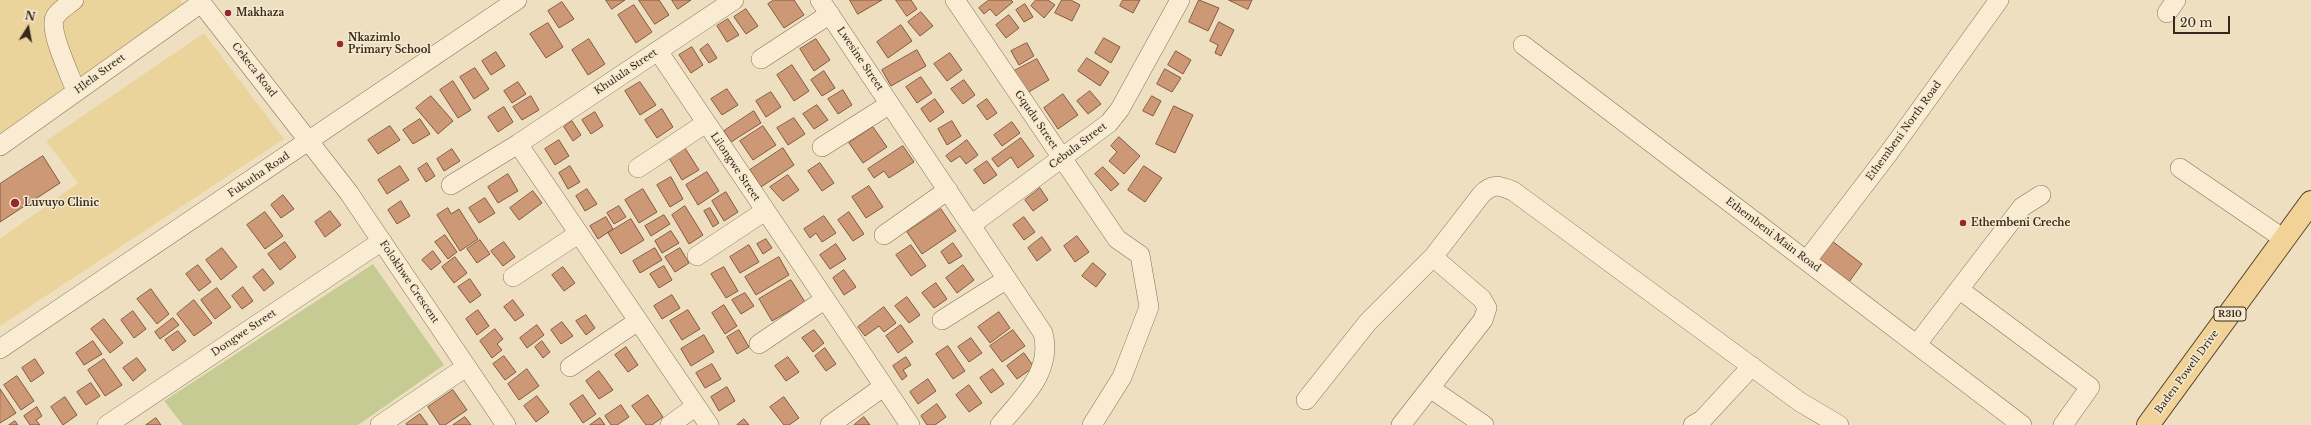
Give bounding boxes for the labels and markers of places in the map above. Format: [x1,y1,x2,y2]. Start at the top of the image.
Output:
place label: Makhaza [236,7,284,19]
marker: Makhaza [223,8,233,18]
place label: Nkazimlo Primary School [348,32,431,56]
marker: Nkazimlo Primary School [335,39,345,49]
marker: Luvuyo Clinic [9,197,21,209]
place label: Luvuyo Clinic [24,197,99,209]
place label: Ethembeni Creche [1971,217,2070,229]
marker: Ethembeni Creche [1958,218,1968,228]

